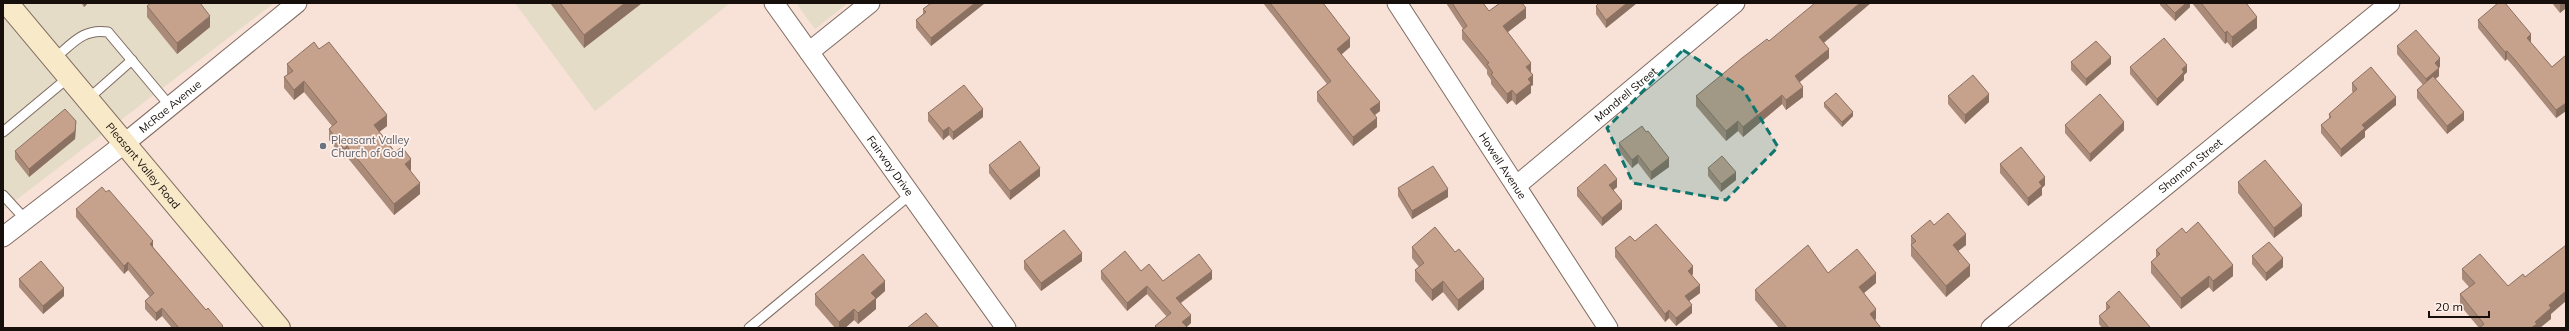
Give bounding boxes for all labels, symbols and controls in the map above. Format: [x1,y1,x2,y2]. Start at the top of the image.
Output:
street label: Mandrell Street [1591,64,1660,125]
street label: McRae Avenue [136,77,204,136]
street label: Pleasant Valley Road [103,120,183,212]
street label: Howell Avenue [1476,130,1529,202]
place label: Pleasant Valley Church of God [331,133,409,160]
street label: Fairway Drive [864,133,916,199]
street label: Shannon Street [2155,135,2225,196]
marker: Pleasant Valley Church of God [318,141,328,151]
scale bar [2429,293,2489,319]
text: 20 m [2435,299,2463,314]

